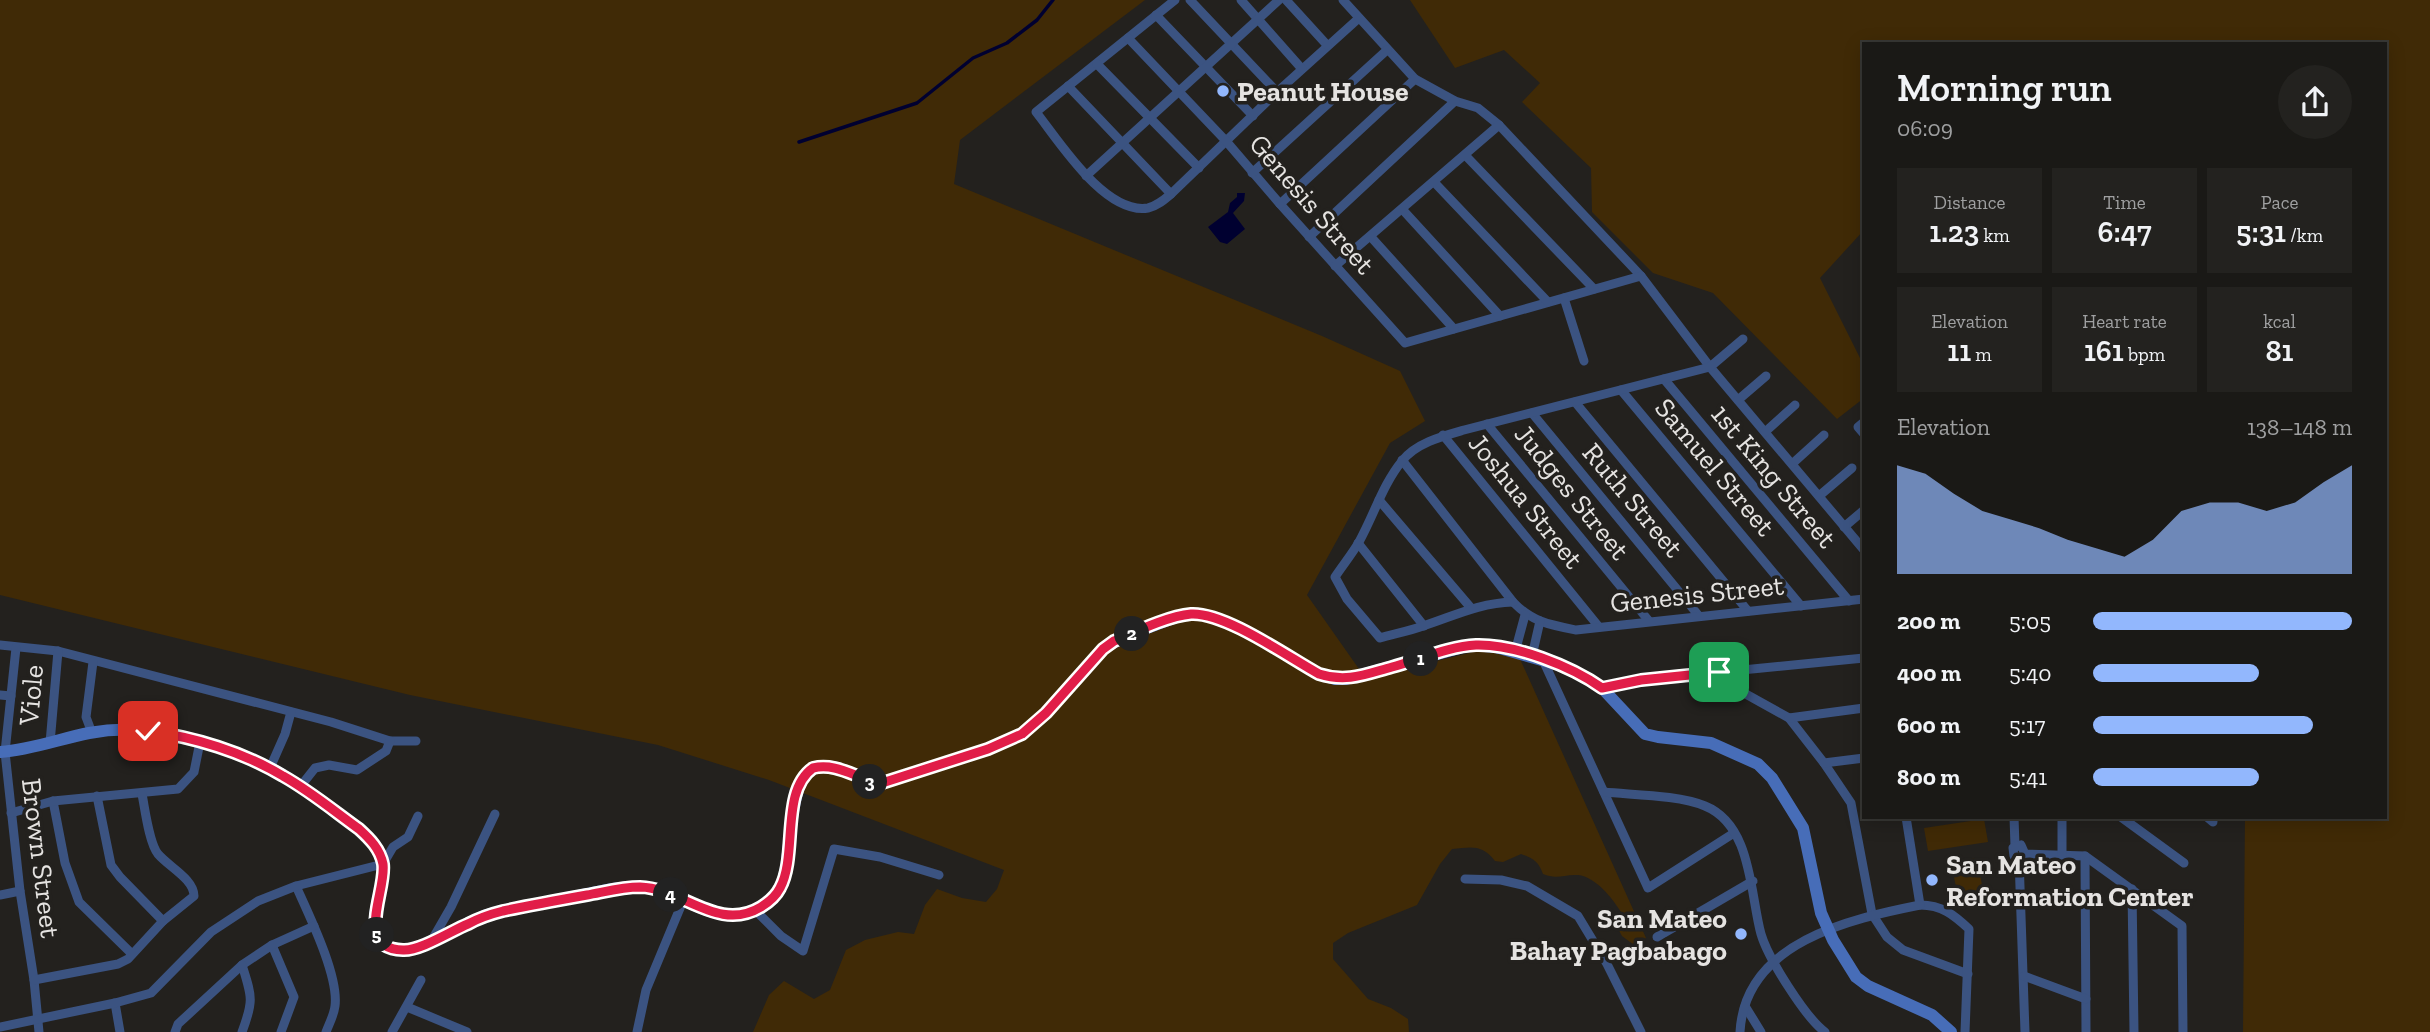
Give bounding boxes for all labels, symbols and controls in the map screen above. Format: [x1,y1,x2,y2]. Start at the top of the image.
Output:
text: Morning run [1897,65,2112,111]
button: share [2278,65,2352,139]
place label: Peanut House [1237,75,1408,108]
marker: Peanut House [1215,83,1231,99]
text: 06:09 [1897,114,1953,142]
street label: Genesis Street [1242,127,1382,281]
text: Distance [1934,191,2005,214]
text: Time [2103,191,2146,214]
text: Pace [2261,191,2298,214]
text: 1.23 [1929,214,1979,250]
text: 6:47 [2098,214,2151,250]
text: 5:31 [2236,214,2286,250]
text: km [1979,224,2010,247]
text: /km [2286,224,2323,247]
text: Elevation [1931,310,2008,333]
text: Heart rate [2082,310,2167,333]
text: kcal [2263,310,2296,333]
text: 11 [1947,333,1971,369]
text: 161 [2084,333,2124,369]
text: 81 [2265,333,2294,369]
text: m [1971,343,1992,366]
text: bpm [2124,343,2165,366]
street label: Samuel Street [1648,392,1782,543]
street label: 1st King Street [1704,398,1844,555]
text: Elevation [1897,413,1990,441]
text: 138–148 m [2247,413,2352,441]
street label: Judges Street [1508,418,1637,567]
street label: Joshua Street [1462,427,1591,575]
street label: Ruth Street [1576,436,1691,564]
street label: Genesis Street [1609,568,1786,620]
text: 200 m [1897,607,1960,635]
text: 5:05 [2009,607,2051,635]
pin: 2 [1114,616,1150,652]
text: 2 [1126,622,1137,645]
pin: 1 [1404,642,1438,676]
pin [1689,642,1749,702]
text: 1 [1417,647,1424,670]
icon: arrive [1700,653,1738,691]
text: 400 m [1897,659,1961,687]
text: 5:40 [2009,659,2052,687]
street label: Viole [12,663,50,728]
pin [118,701,178,761]
text: 600 m [1897,711,1960,739]
text: 5:17 [2009,711,2045,739]
icon: check [129,712,167,750]
text: 800 m [1897,763,1960,791]
text: 5:41 [2009,763,2047,791]
pin: 3 [852,764,888,800]
text: 3 [864,770,875,793]
street label: Brown Street [15,776,67,940]
place label: San Mateo Reformation Center [1946,848,2194,913]
marker: San Mateo Reformation Center [1924,872,1940,888]
pin: 4 [654,878,688,912]
text: 4 [665,883,676,906]
place label: San Mateo Bahay Pagbabago [1510,902,1727,967]
pin: 5 [360,918,394,953]
text: 5 [372,923,381,946]
marker: San Mateo Bahay Pagbabago [1733,926,1749,942]

